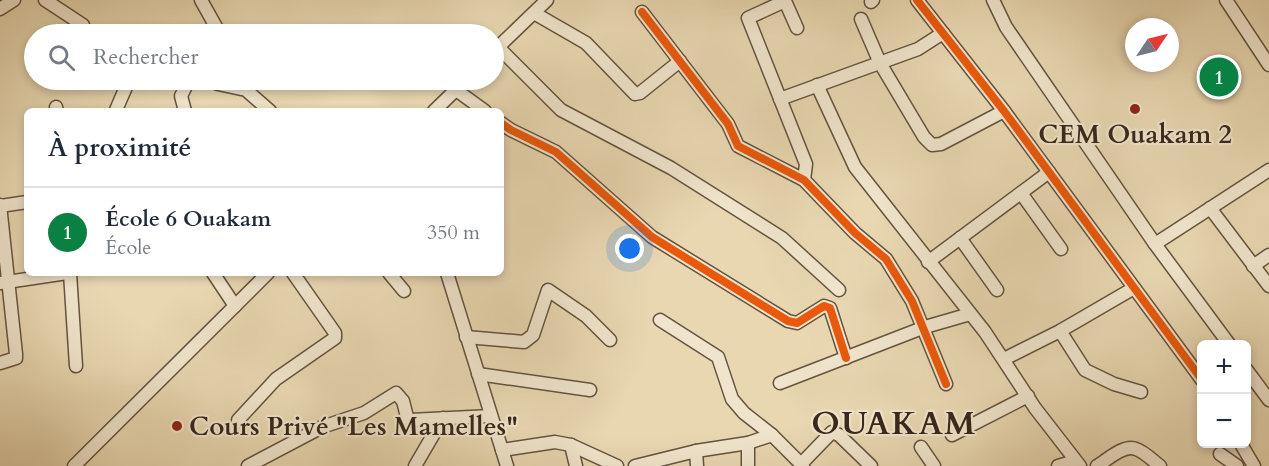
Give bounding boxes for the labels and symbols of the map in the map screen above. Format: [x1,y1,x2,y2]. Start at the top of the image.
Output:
north arrow [1125,18,1179,72]
pin: 1 [1200,54,1238,100]
marker: CEM Ouakam 2 [1128,102,1142,116]
place label: CEM Ouakam 2 [1038,117,1232,152]
your location [615,234,644,263]
district label: OUAKAM [811,402,977,446]
place label: Cours Privé "Les Mamelles" [189,409,518,444]
marker: Cours Privé "Les Mamelles" [170,419,184,433]

